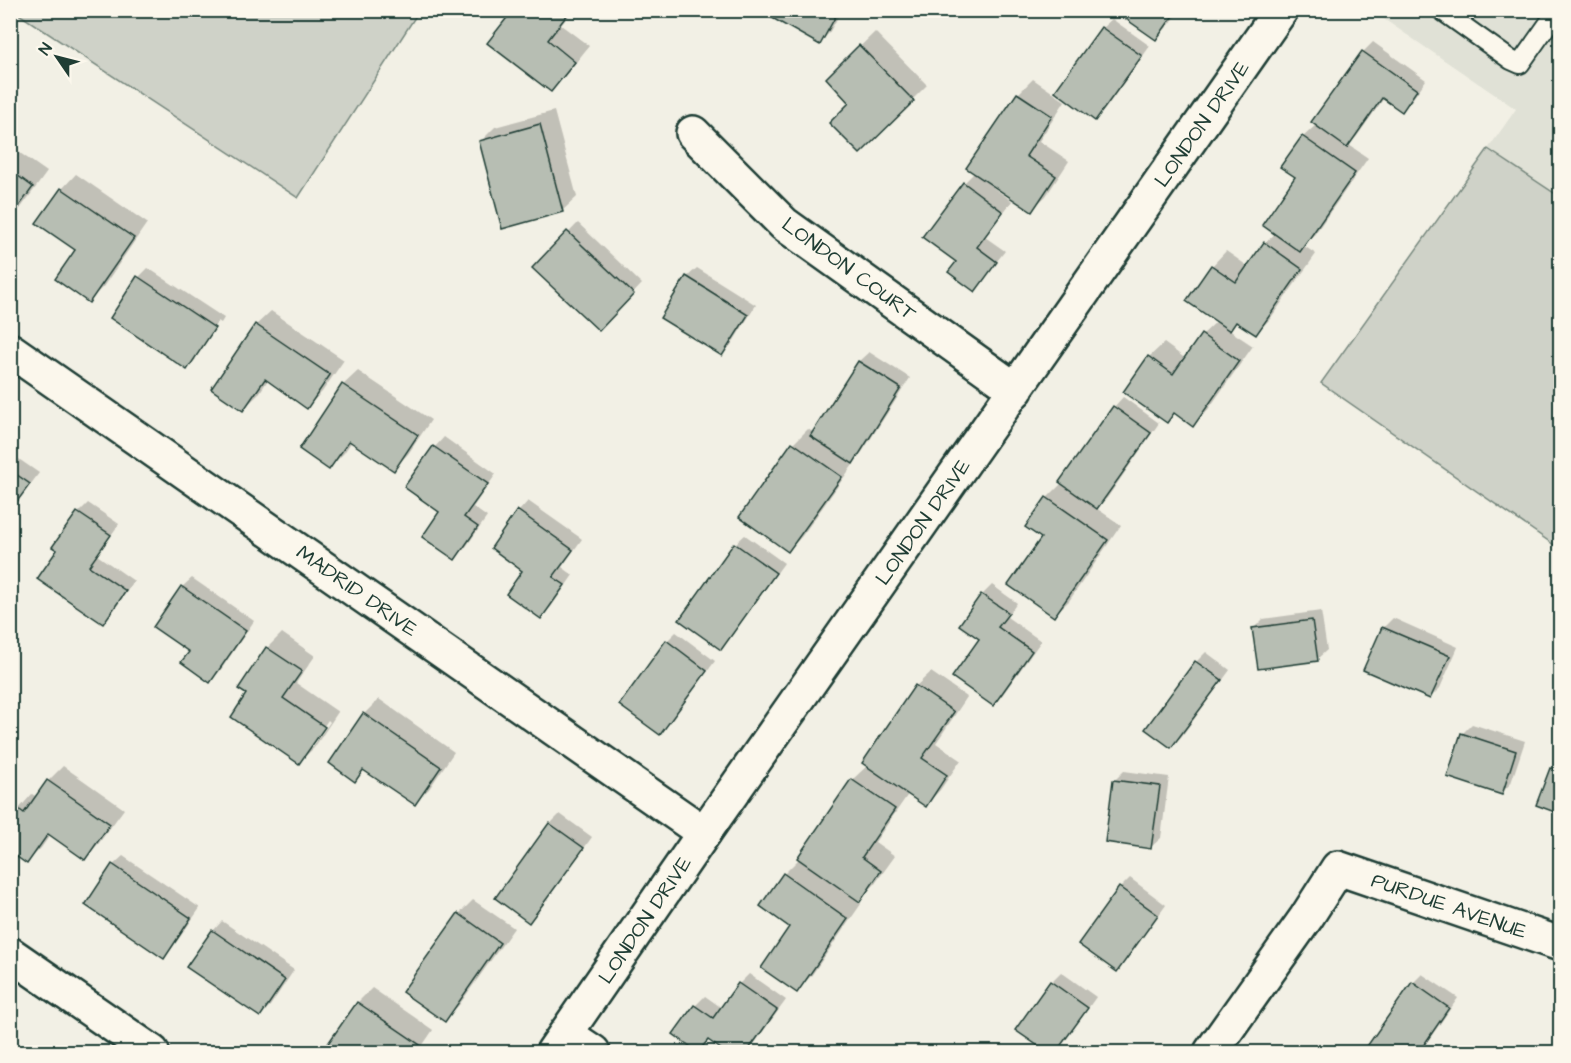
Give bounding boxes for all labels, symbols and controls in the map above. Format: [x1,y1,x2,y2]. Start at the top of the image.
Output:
north arrow [27,27,87,87]
text: N [34,39,57,59]
street label: LONDON DRIVE [1148,54,1257,193]
street label: LONDON COURT [776,210,923,328]
street label: LONDON DRIVE [869,452,978,591]
street label: MADRID DRIVE [291,538,424,644]
street label: LONDON DRIVE [591,850,699,990]
street label: PURDUE AVENUE [1367,866,1531,946]

